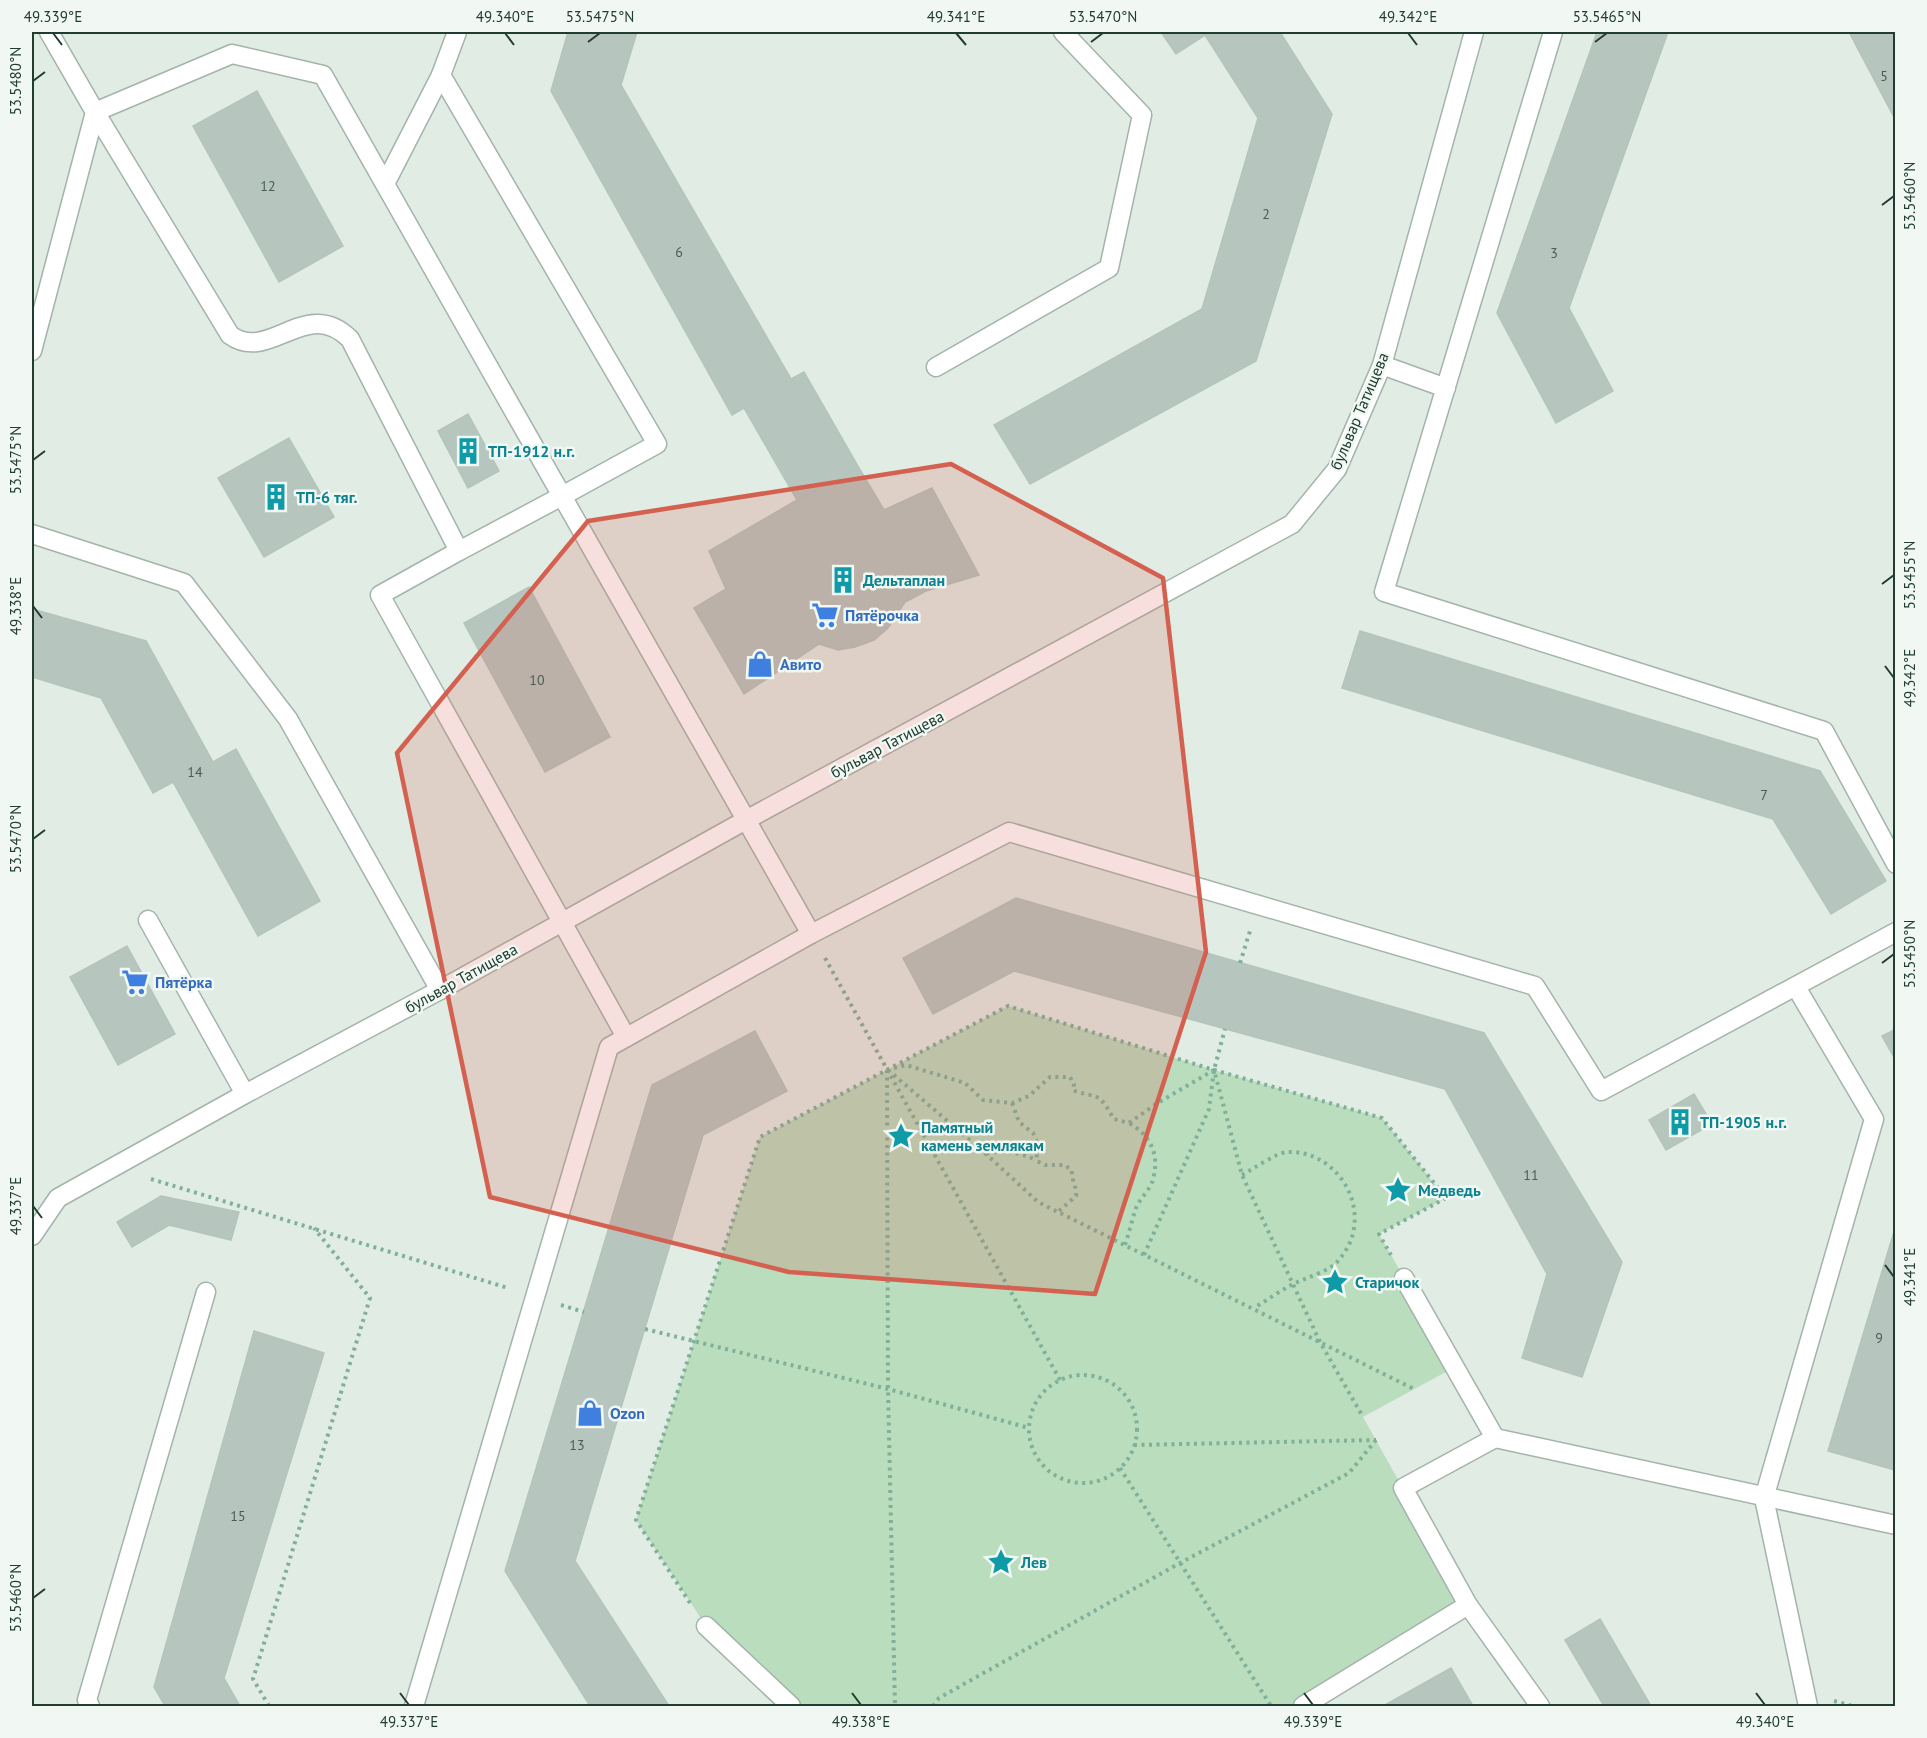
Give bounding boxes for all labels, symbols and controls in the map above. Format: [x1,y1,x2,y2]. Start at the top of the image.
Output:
text: 49.339°E [24,7,82,26]
text: 49.340°E [476,7,534,26]
text: 53.5475°N [566,7,634,26]
text: 49.341°E [927,7,985,26]
text: 53.5470°N [1069,7,1137,26]
text: 49.342°E [1379,7,1437,26]
text: 53.5465°N [1573,7,1641,26]
text: 53.5480°N [6,47,25,115]
house number: 5 [1880,67,1888,85]
text: 53.5460°N [1900,162,1919,230]
house number: 12 [260,177,276,195]
house number: 2 [1262,205,1270,223]
house number: 6 [675,243,683,261]
house number: 3 [1550,244,1558,262]
street label: бульвар Татищева [1325,349,1393,473]
text: 53.5475°N [6,426,25,494]
building icon: ТП-1912 н.г. [453,436,483,466]
place label: ТП-1912 н.г. [488,441,575,461]
building icon: ТП-6 тяг. [261,482,291,512]
place label: ТП-6 тяг. [296,487,358,507]
text: 53.5455°N [1900,541,1919,609]
building icon: Дельтаплан [828,565,858,595]
place label: Дельтаплан [863,570,945,590]
text: 49.338°E [6,577,25,635]
supermarket icon: Пятёрочка [810,600,840,630]
place label: Пятёрочка [845,605,919,625]
shop icon: Авито [745,649,775,679]
text: 49.342°E [1900,649,1919,707]
place label: Авито [780,654,822,674]
house number: 10 [529,671,545,689]
street label: бульвар Татищева [827,706,947,782]
house number: 14 [187,763,203,781]
house number: 7 [1760,786,1768,804]
text: 53.5470°N [6,805,25,873]
text: 53.5450°N [1900,920,1919,988]
street label: бульвар Татищева [401,939,521,1017]
supermarket icon: Пятёрка [120,967,150,997]
place label: Пятёрка [155,972,212,992]
building icon: ТП-1905 н.г. [1665,1107,1695,1137]
place label: ТП-1905 н.г. [1700,1112,1787,1132]
place label: Памятный камень землякам [921,1117,1044,1155]
place icon: Памятный камень землякам [886,1121,916,1151]
house number: 11 [1523,1166,1539,1184]
place icon: Медведь [1383,1175,1413,1205]
text: 49.337°E [6,1177,25,1235]
place label: Медведь [1418,1180,1481,1200]
text: 49.341°E [1900,1248,1919,1306]
place icon: Старичок [1320,1267,1350,1297]
place label: Старичок [1355,1272,1419,1292]
house number: 9 [1875,1329,1883,1347]
shop icon: Ozon [575,1398,605,1428]
place label: Ozon [610,1403,645,1423]
house number: 13 [569,1436,585,1454]
house number: 15 [230,1507,246,1525]
place icon: Лев [986,1547,1016,1577]
place label: Лев [1020,1552,1047,1572]
text: 53.5460°N [6,1564,25,1632]
text: 49.337°E [380,1712,438,1731]
text: 49.338°E [832,1712,890,1731]
text: 49.339°E [1284,1712,1342,1731]
text: 49.340°E [1736,1712,1794,1731]

